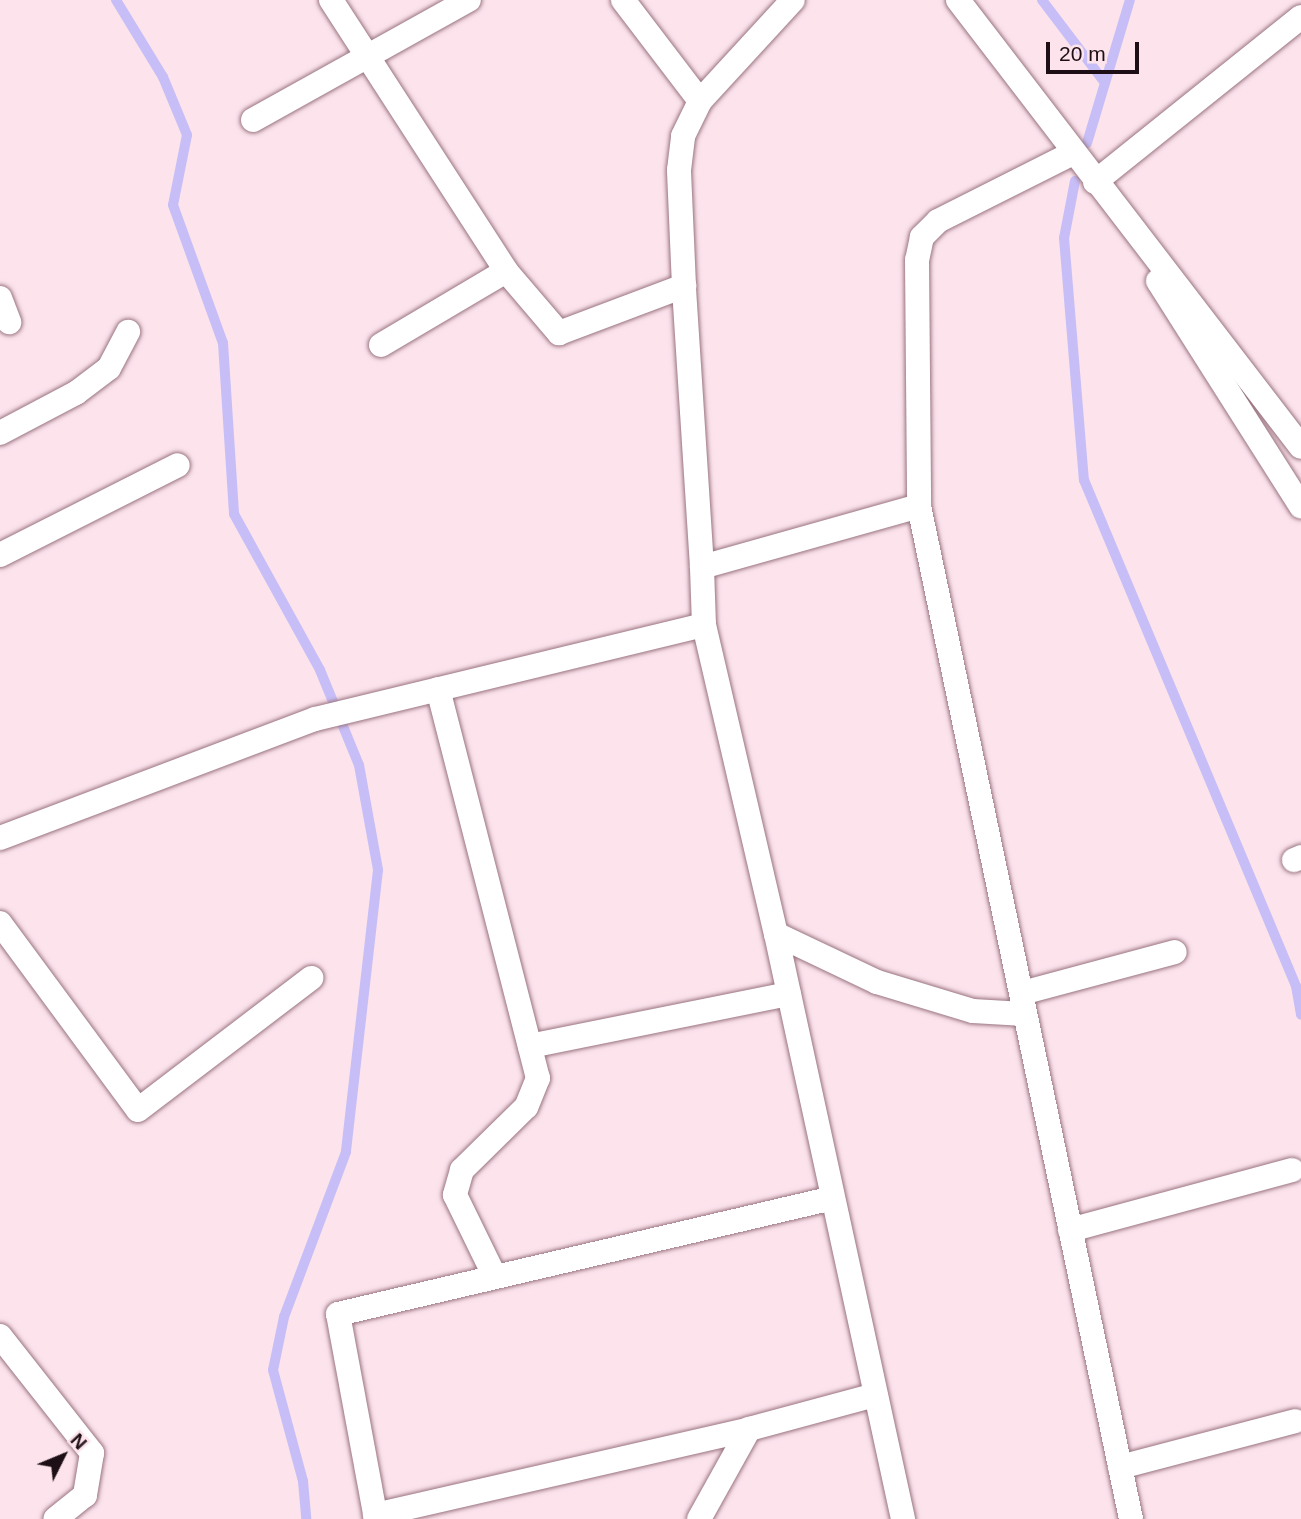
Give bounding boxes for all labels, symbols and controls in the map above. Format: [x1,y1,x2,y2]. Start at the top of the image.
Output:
scale bar [1049,28,1142,72]
text: 20 m [1059,42,1106,65]
north arrow [28,1421,98,1491]
text: N [66,1429,91,1454]

